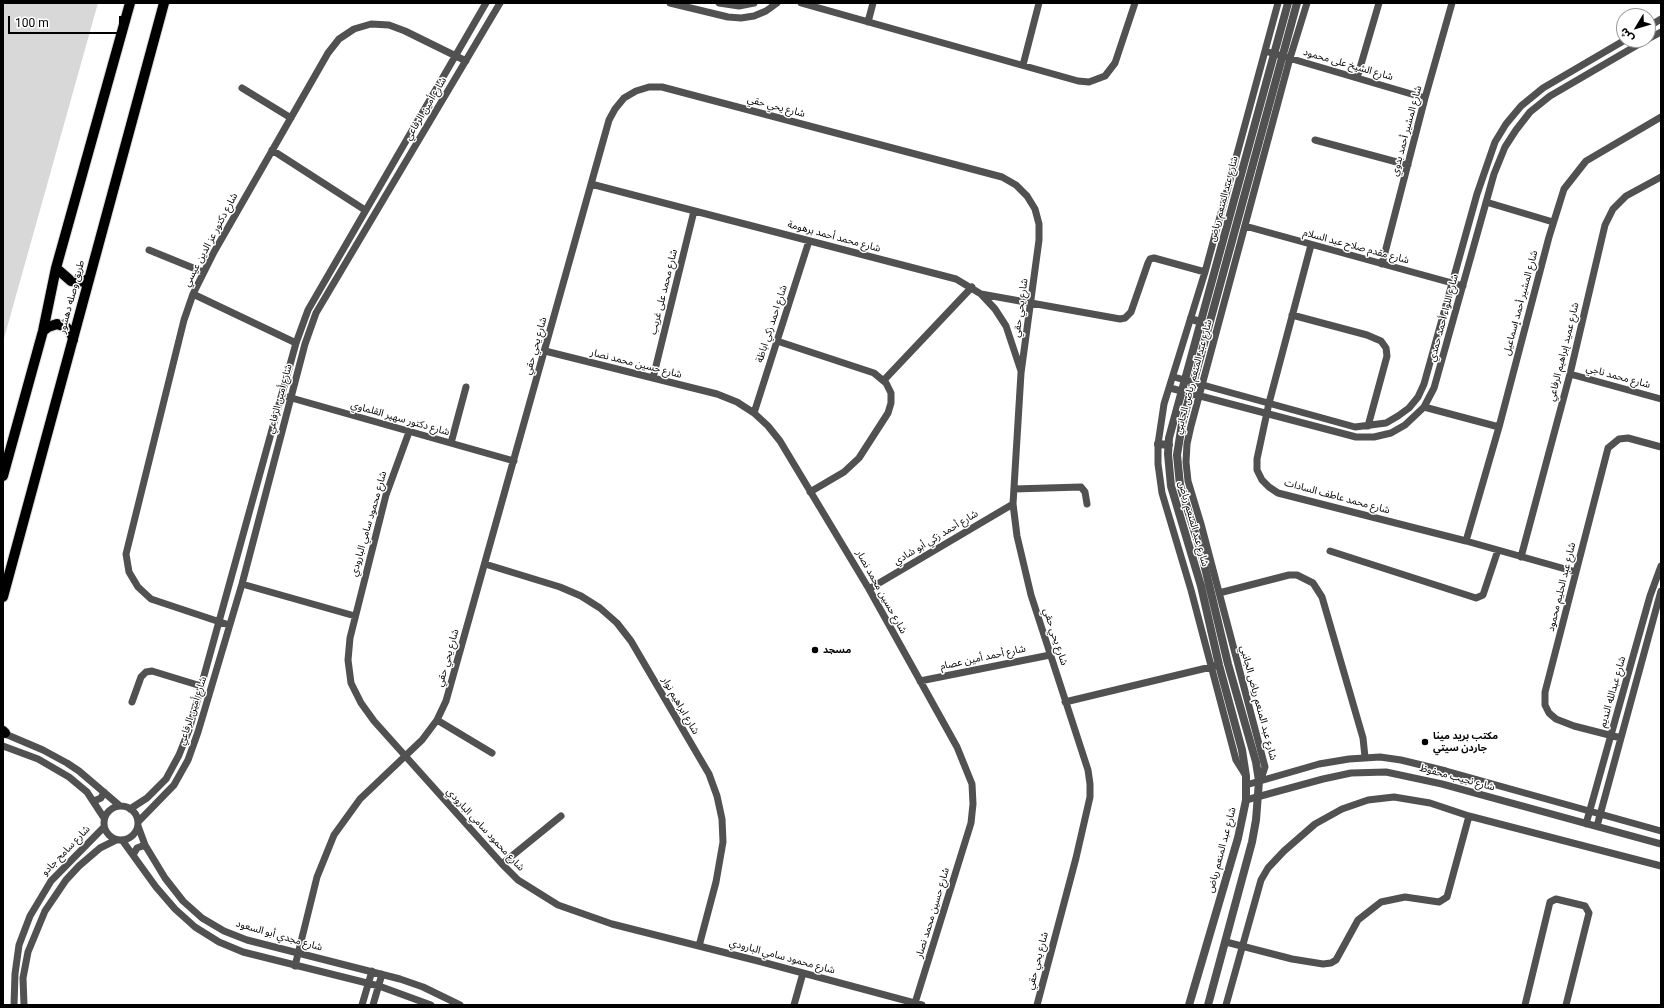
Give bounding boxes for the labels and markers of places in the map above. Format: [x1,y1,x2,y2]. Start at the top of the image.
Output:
place label: مسجد [823,644,851,656]
marker: مسجد [810,645,820,655]
place label: مكتب بريد مينا جاردن سيتي [1433,730,1498,754]
marker: مكتب بريد مينا جاردن سيتي [1420,737,1430,747]

